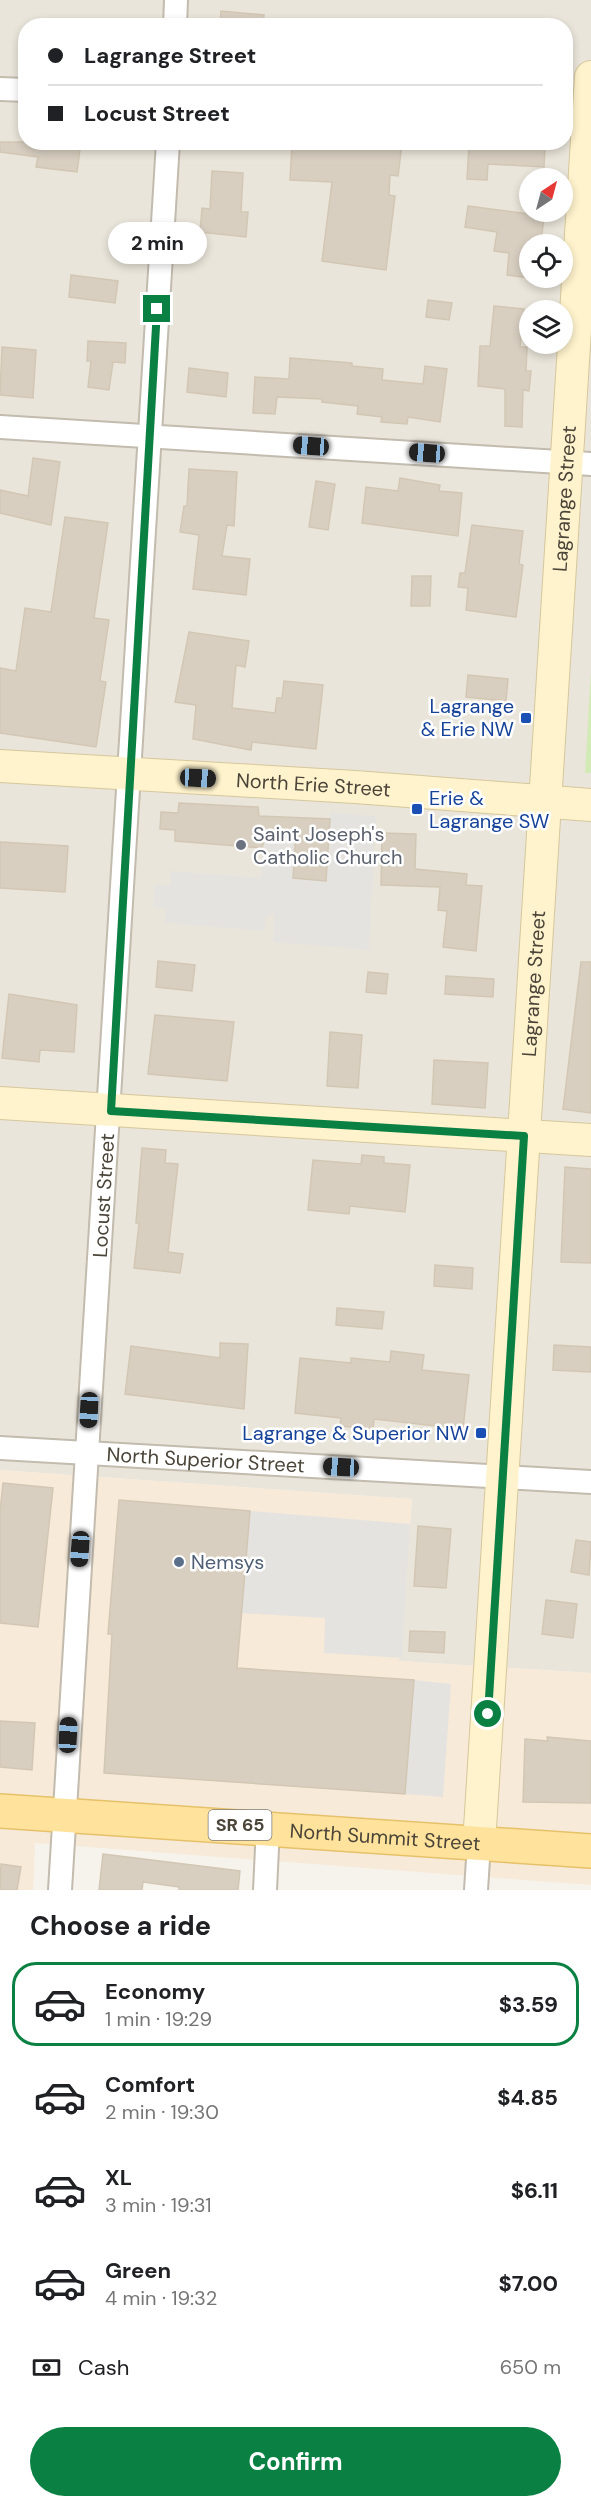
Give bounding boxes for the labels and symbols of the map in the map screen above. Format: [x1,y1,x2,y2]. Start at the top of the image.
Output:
north arrow [519,168,573,222]
callout: 2 min [108,222,207,264]
route end [143,295,170,322]
street label: Lagrange Street [547,425,582,573]
car [292,436,330,456]
car [408,443,446,463]
place label: Lagrange & Erie NW [421,693,514,742]
marker: Lagrange & Erie NW [519,711,533,725]
street label: North Erie Street [235,767,392,803]
car [180,768,216,788]
place label: Erie & Lagrange SW [429,785,549,834]
marker: Erie & Lagrange SW [410,802,424,816]
place label: Saint Joseph's Catholic Church [253,821,402,870]
marker: Saint Joseph's Catholic Church [234,838,248,852]
street label: Lagrange Street [516,910,551,1058]
street label: Locust Street [87,1132,120,1258]
car [79,1392,99,1428]
place label: Lagrange & Superior NW [242,1420,469,1446]
marker: Lagrange & Superior NW [474,1426,488,1440]
street label: North Superior Street [106,1441,306,1479]
car [323,1457,359,1477]
car [70,1530,90,1568]
place label: Nemsys [191,1549,264,1575]
marker: Nemsys [172,1555,186,1569]
route start [474,1700,501,1727]
car [58,1717,78,1753]
road number: SR 65 [208,1810,272,1840]
street label: North Summit Street [289,1818,482,1857]

